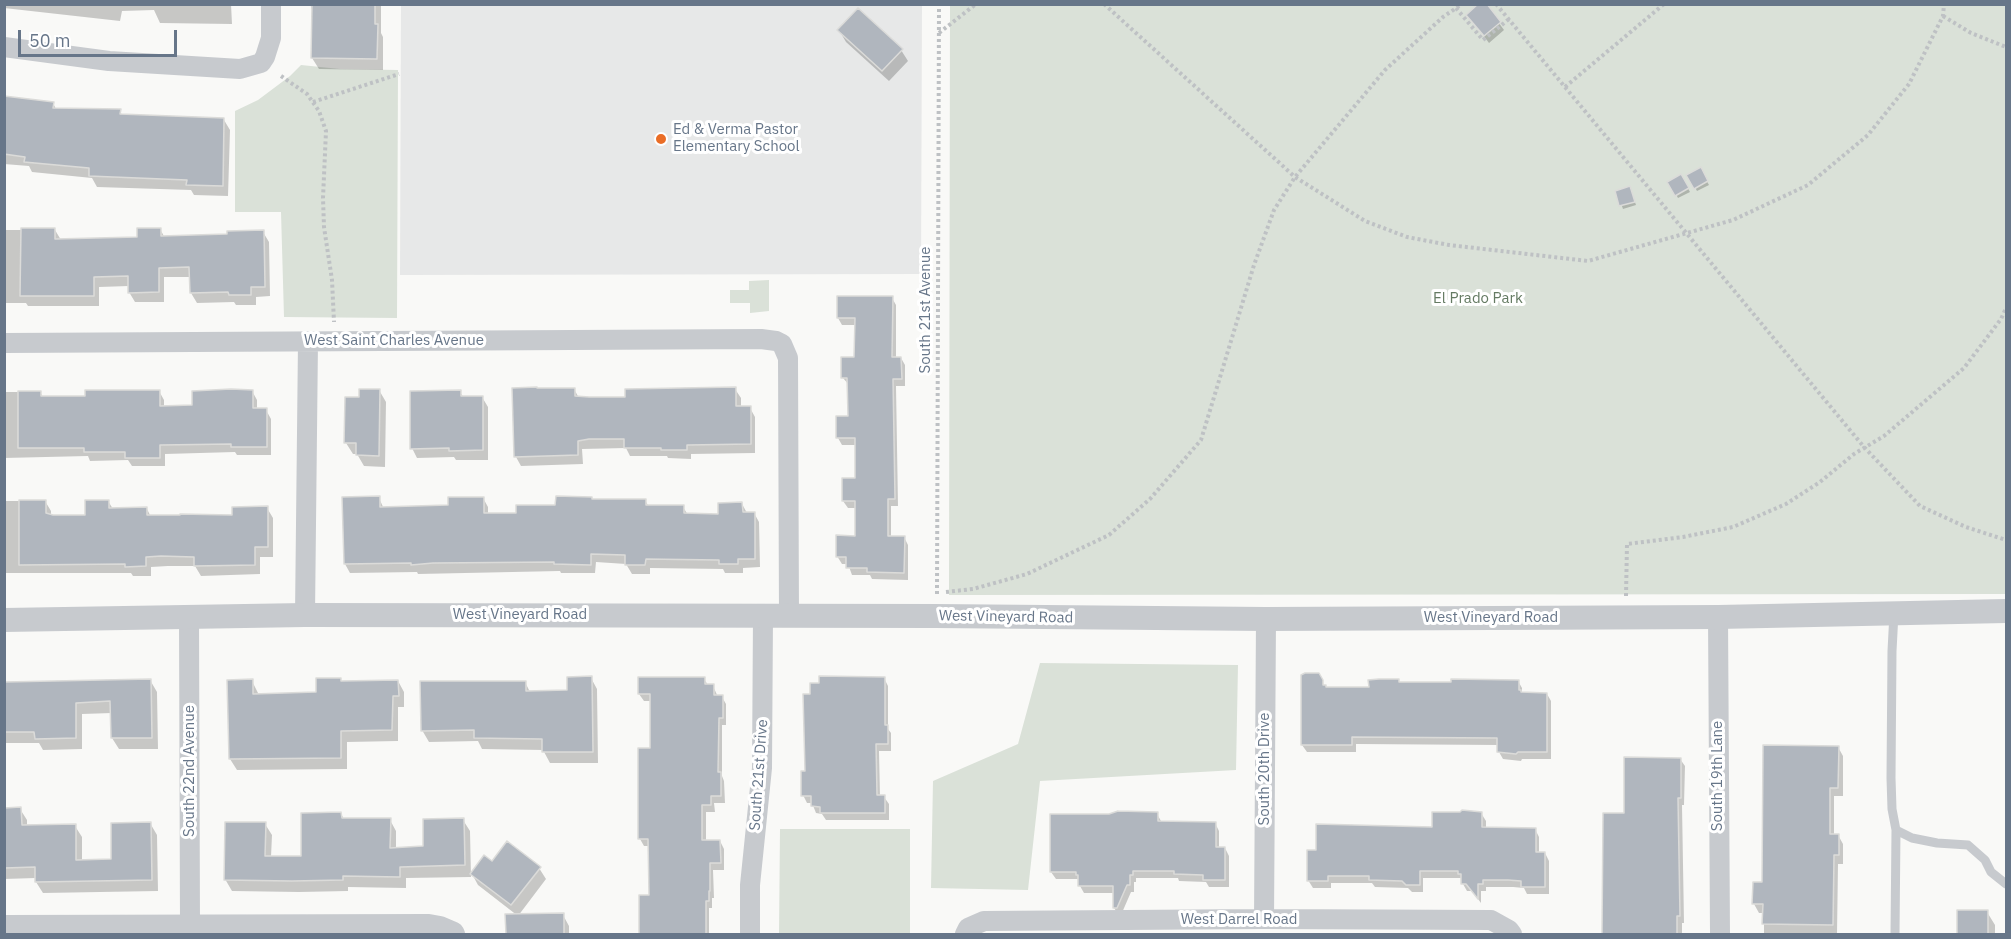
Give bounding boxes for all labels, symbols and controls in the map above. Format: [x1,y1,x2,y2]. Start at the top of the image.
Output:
scale bar [21,18,180,56]
text: 50 m [29,29,71,52]
place label: Ed & Verma Pastor Elementary School [673,121,800,156]
marker: Ed & Verma Pastor Elementary School [654,132,668,146]
street label: South 21st Avenue [917,246,935,374]
park label: El Prado Park [1433,290,1523,308]
street label: West Saint Charles Avenue [304,332,484,350]
street label: West Vineyard Road [453,606,587,624]
street label: West Vineyard Road [939,607,1073,627]
street label: West Vineyard Road [1424,609,1558,627]
street label: South 22nd Avenue [181,705,199,837]
street label: South 20th Drive [1256,712,1274,826]
street label: South 21st Drive [746,719,772,831]
street label: South 19th Lane [1709,721,1727,831]
street label: West Darrel Road [1181,911,1297,929]

